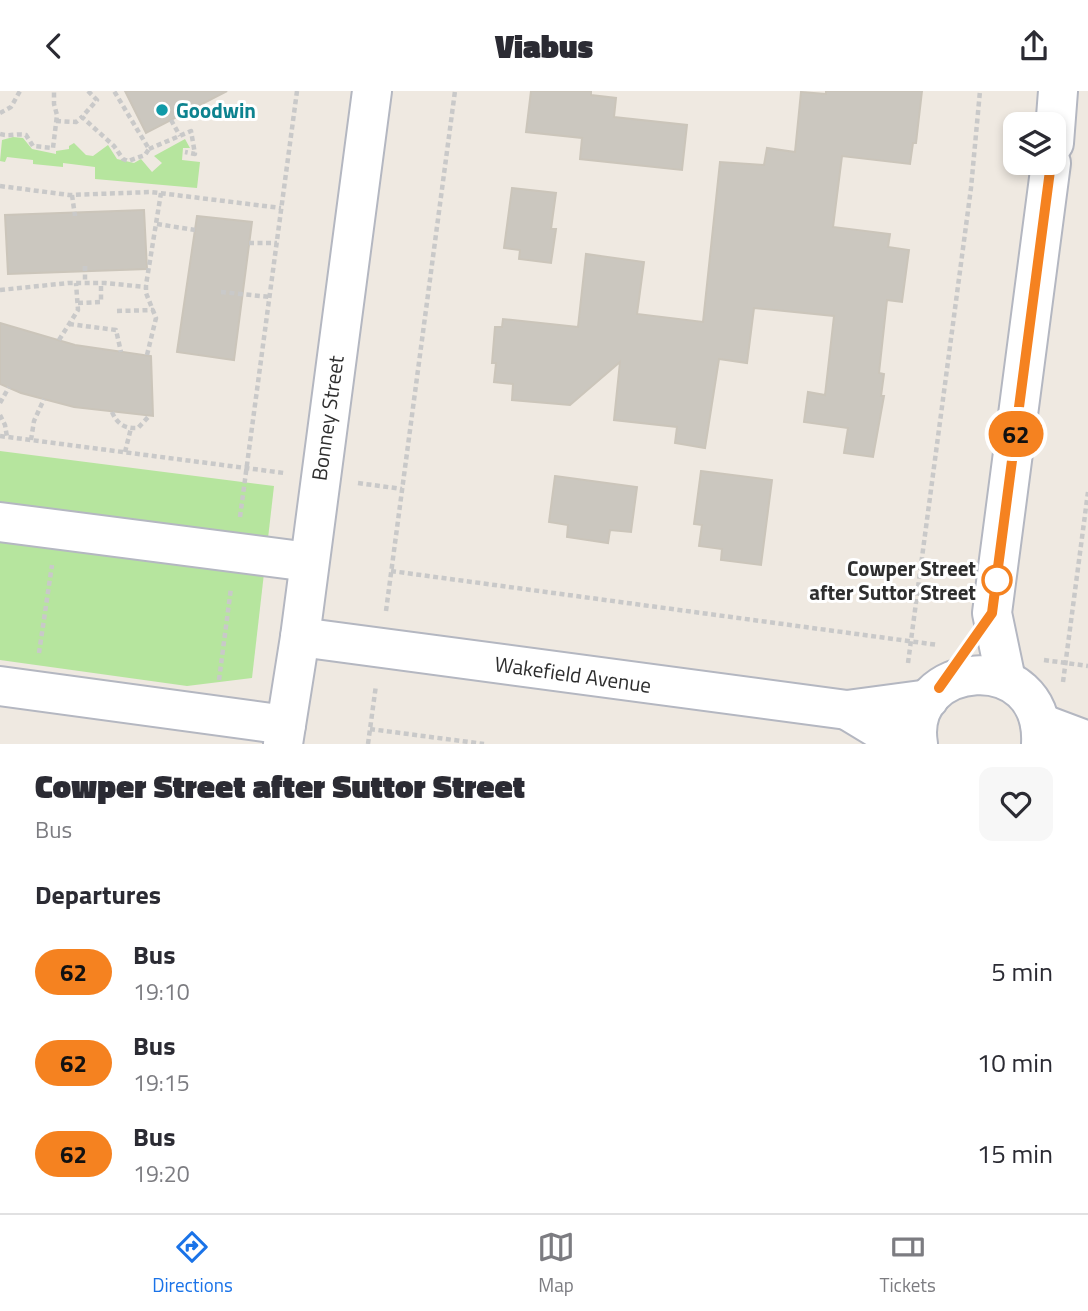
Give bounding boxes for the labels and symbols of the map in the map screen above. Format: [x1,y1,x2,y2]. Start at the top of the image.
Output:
place label: Goodwin [176,94,256,126]
marker: Goodwin [154,102,170,118]
street label: Bonney Street [302,353,352,483]
line badge: 62 [984,411,1048,457]
place label: Cowper Street after Suttor Street [809,552,976,608]
marker: Cowper Street after Suttor Street [982,565,1012,595]
street label: Wakefield Avenue [493,647,653,701]

